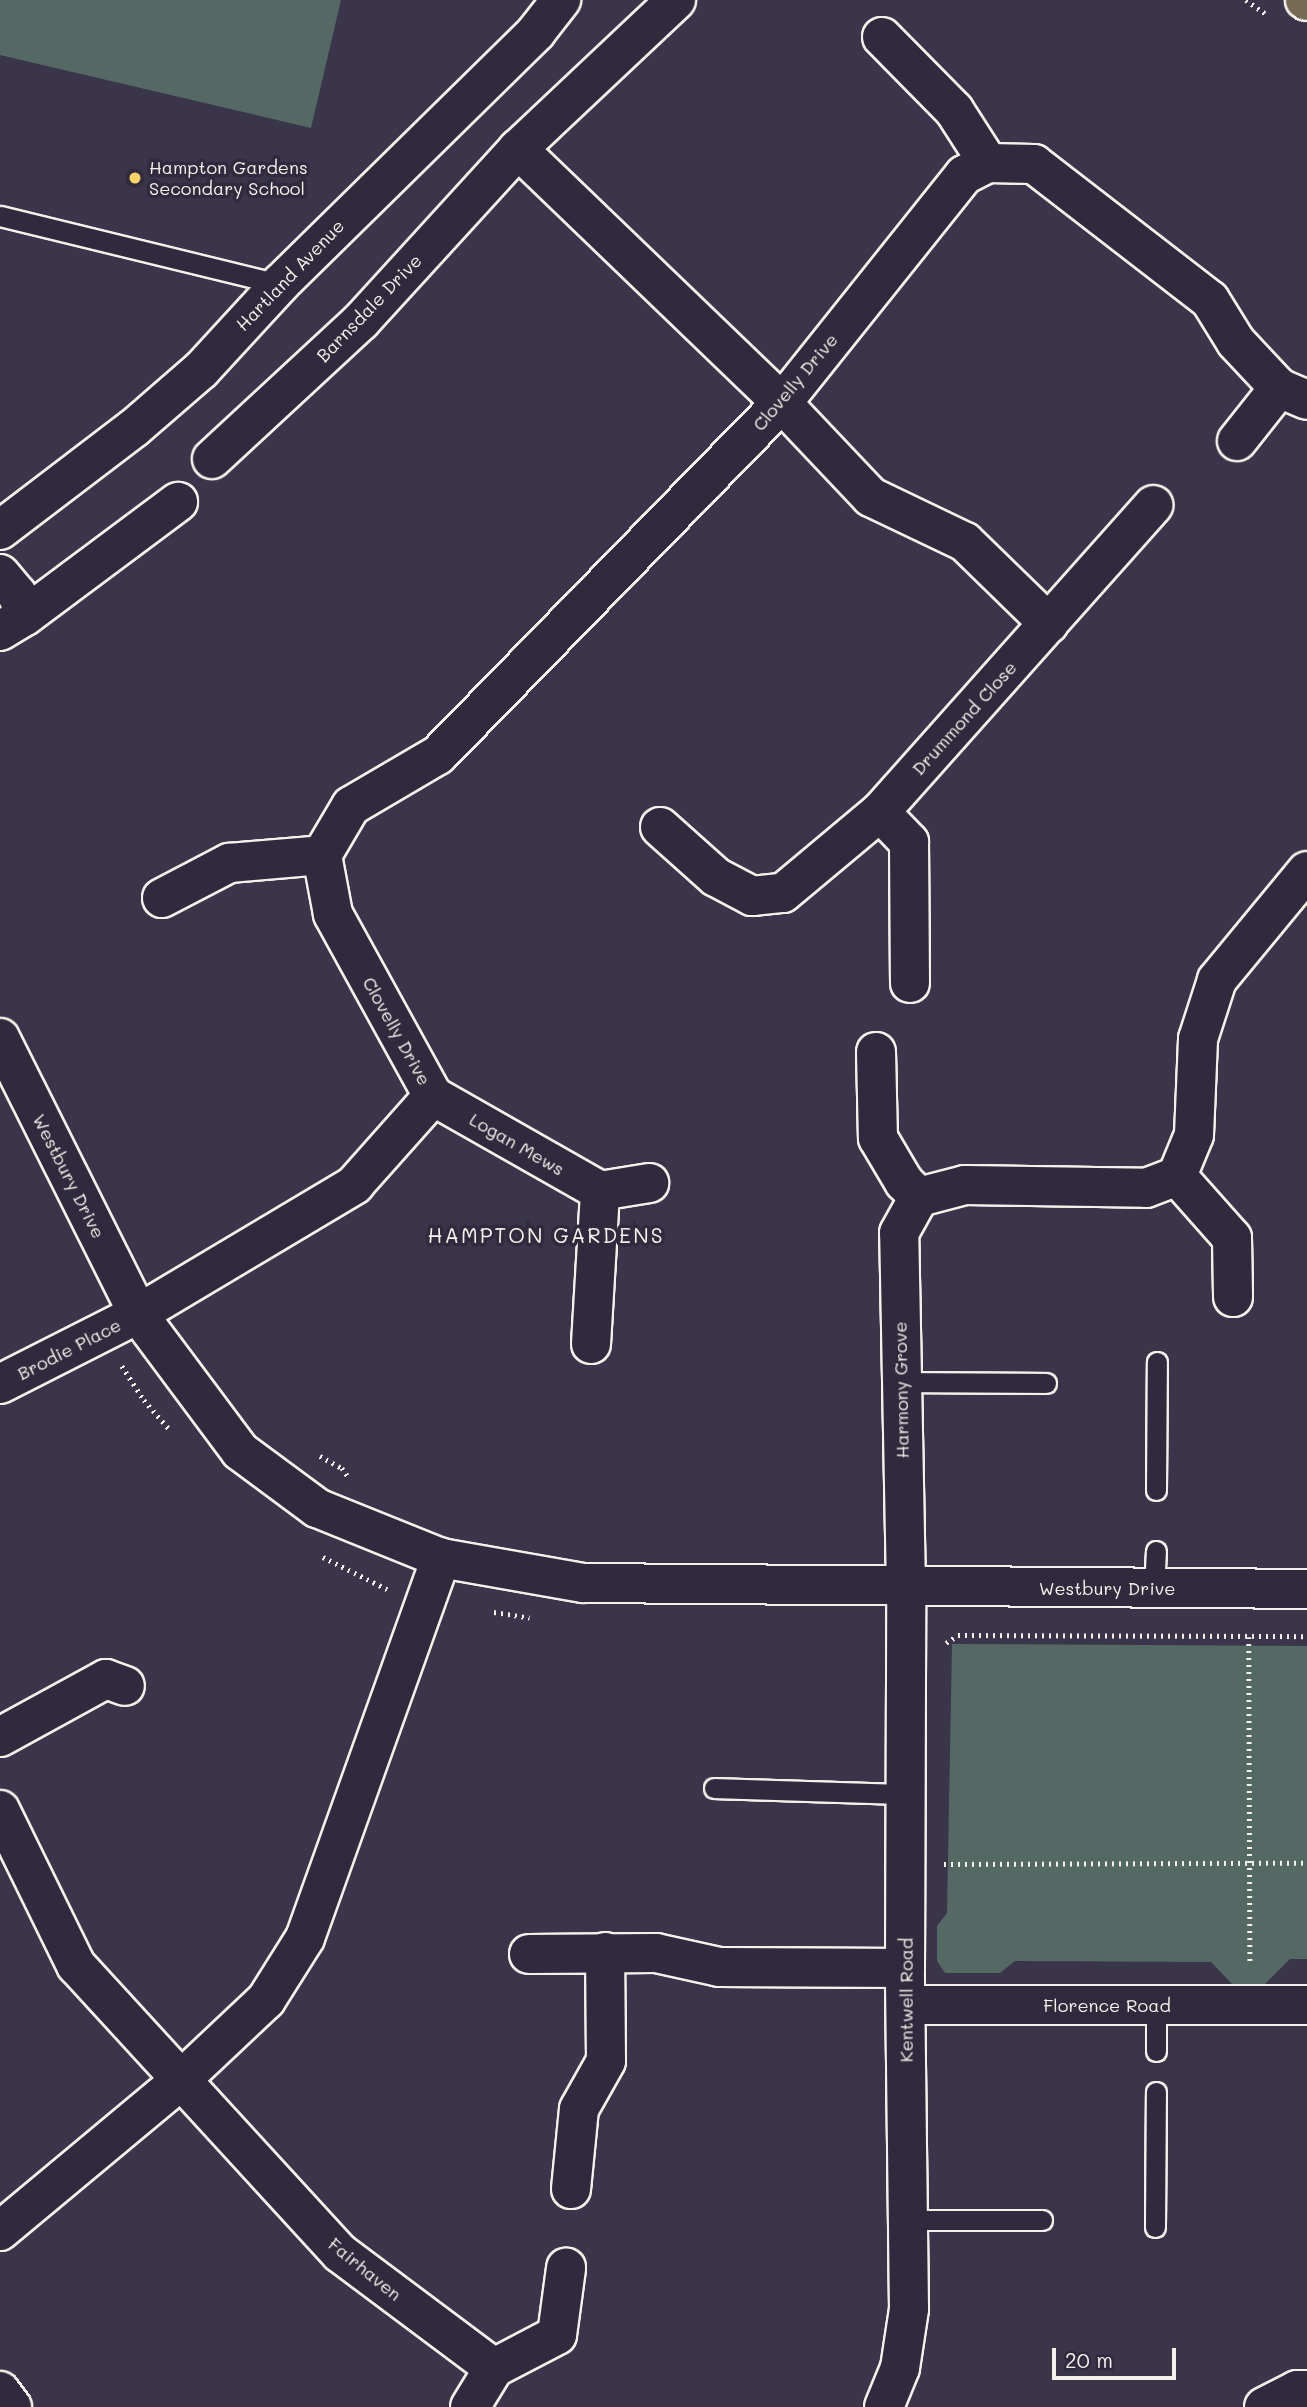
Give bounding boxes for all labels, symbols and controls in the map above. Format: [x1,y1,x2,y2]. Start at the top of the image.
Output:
place label: Hampton Gardens Secondary School [149,157,308,200]
marker: Hampton Gardens Secondary School [127,170,143,186]
street label: Hartland Avenue [231,215,349,335]
street label: Barnsdale Drive [312,250,426,366]
street label: Clovelly Drive [748,329,842,435]
street label: Drummond Close [907,657,1021,779]
street label: Clovelly Drive [358,973,436,1089]
street label: Logan Mews [466,1108,568,1180]
street label: Westbury Drive [28,1110,110,1242]
district label: HAMPTON GARDENS [429,1222,663,1248]
street label: Brodie Place [14,1314,124,1384]
street label: Harmony Grove [889,1321,913,1459]
street label: Westbury Drive [1039,1577,1175,1599]
street label: Kentwell Road [895,1938,917,2062]
street label: Florence Road [1043,1994,1171,2016]
street label: Fairhaven [324,2233,406,2305]
scale bar [1055,2334,1179,2378]
text: 20 m [1065,2346,1113,2373]

